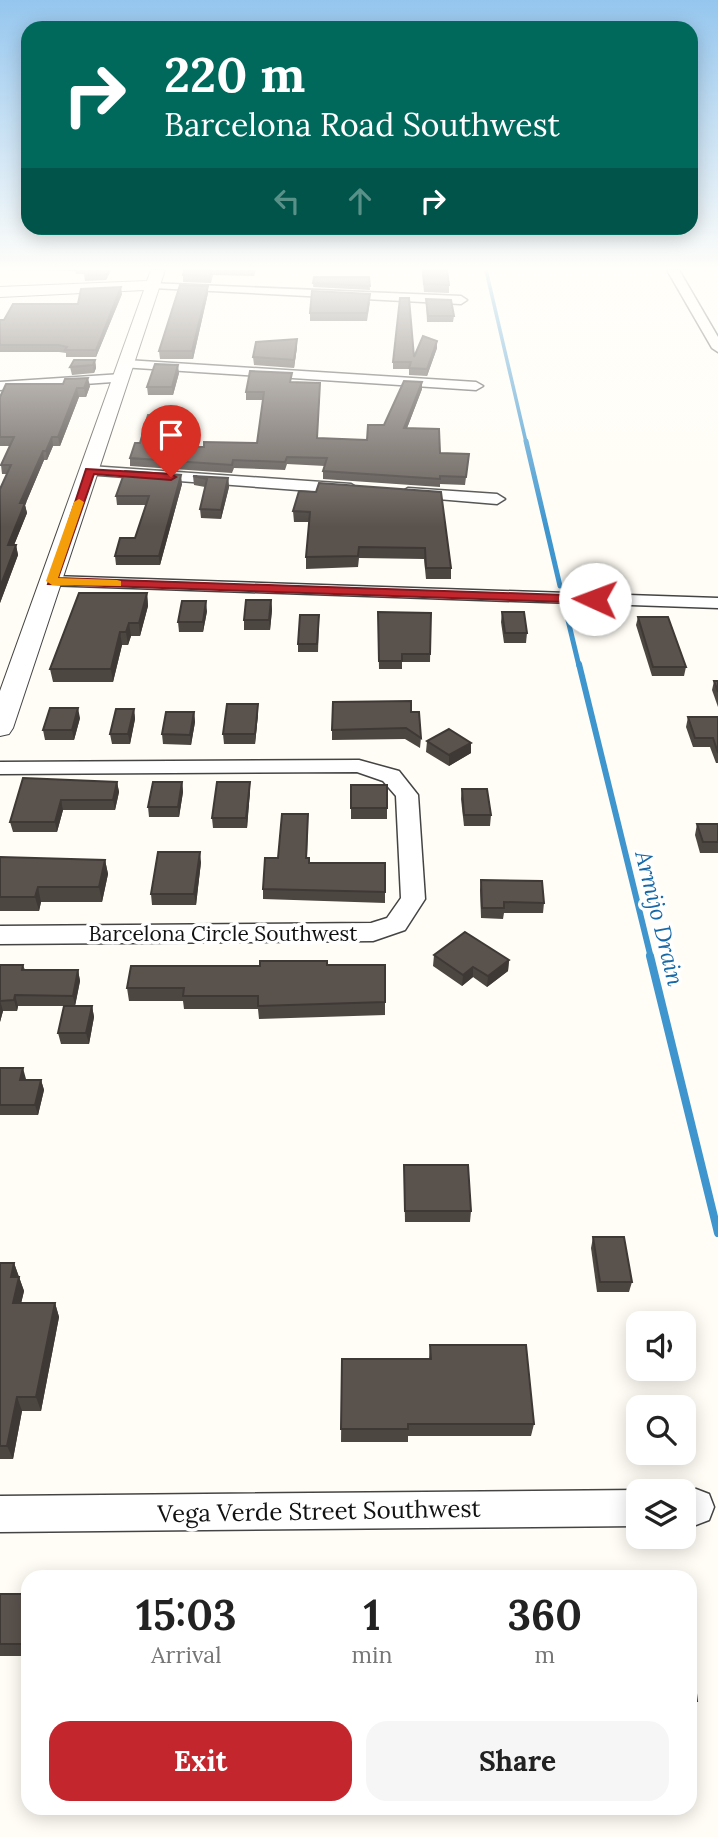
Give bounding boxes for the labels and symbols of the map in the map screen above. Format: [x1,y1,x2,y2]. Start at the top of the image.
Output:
pin [141,405,201,477]
position arrow [558,562,632,636]
water label: Armijo Drain [629,846,691,989]
street label: Barcelona Circle Southwest [89,920,358,947]
street label: Vega Verde Street Southwest [156,1493,482,1529]

